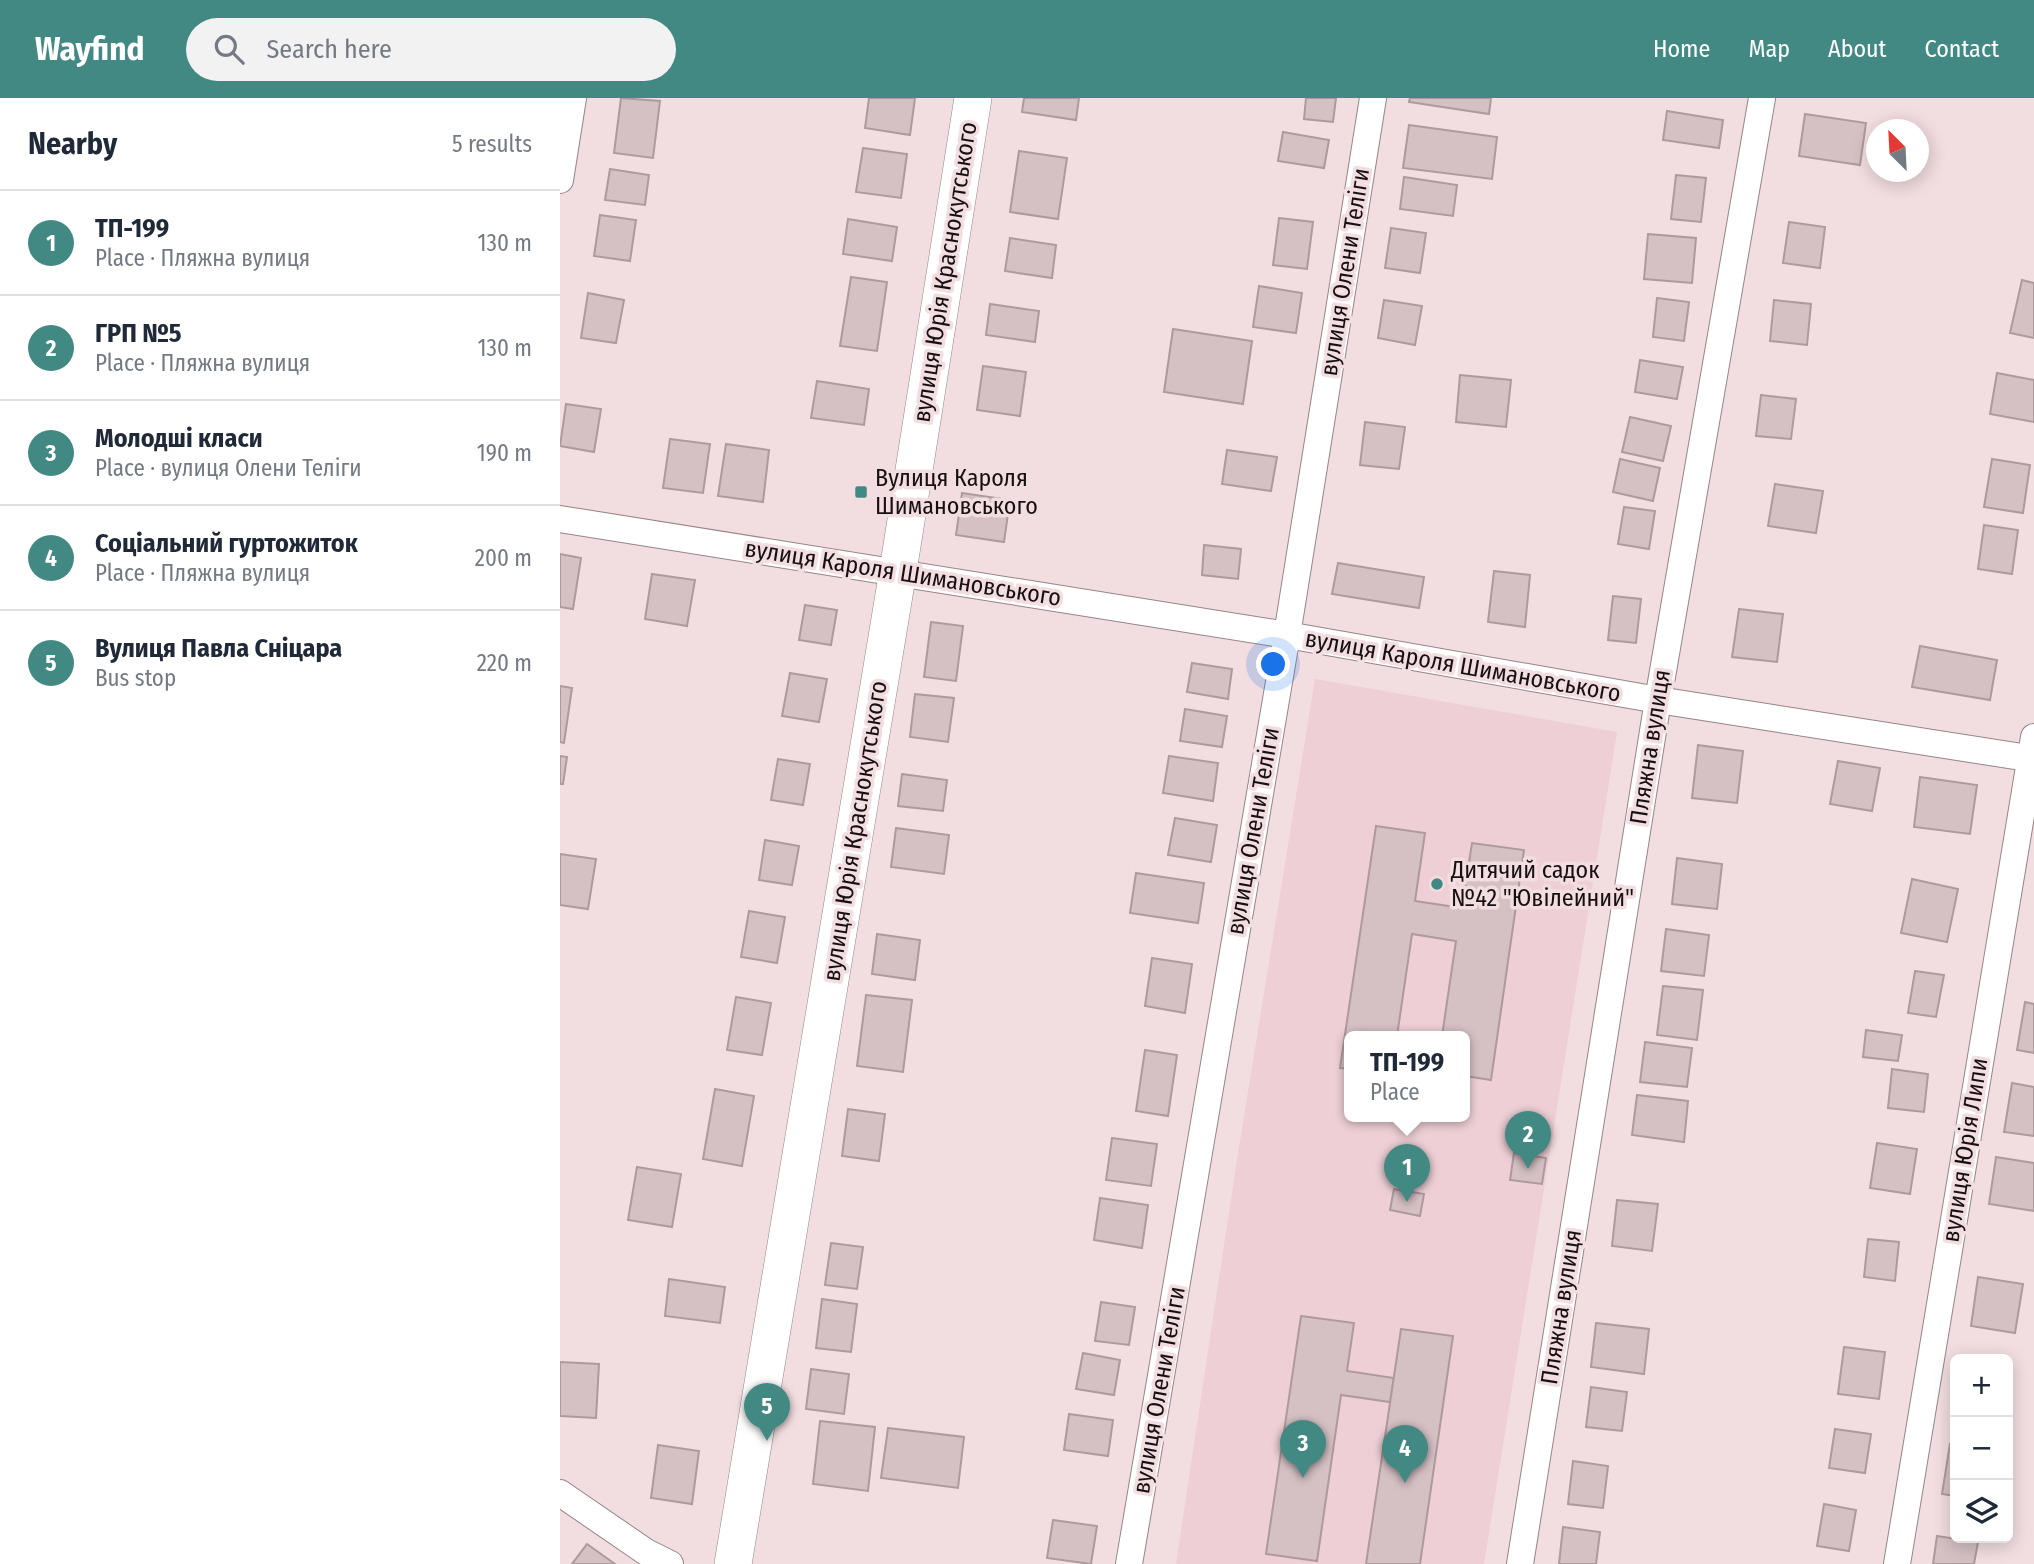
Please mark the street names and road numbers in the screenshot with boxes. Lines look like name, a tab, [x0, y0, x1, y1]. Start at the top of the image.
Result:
street label: вулиця Юрія Краснокутського	[907, 120, 983, 424]
street label: вулиця Олени Теліги	[1315, 166, 1375, 378]
street label: вулиця Кароля Шимановського	[743, 534, 1063, 612]
street label: вулиця Кароля Шимановського	[1303, 624, 1623, 708]
street label: Пляжна вулиця	[1624, 668, 1676, 826]
street label: вулиця Юрія Краснокутського	[817, 679, 893, 983]
street label: вулиця Олени Теліги	[1221, 725, 1285, 937]
street label: вулиця Юрія Липи	[1937, 1056, 1993, 1244]
street label: Пляжна вулиця	[1535, 1228, 1587, 1386]
street label: вулиця Олени Теліги	[1127, 1284, 1191, 1496]

